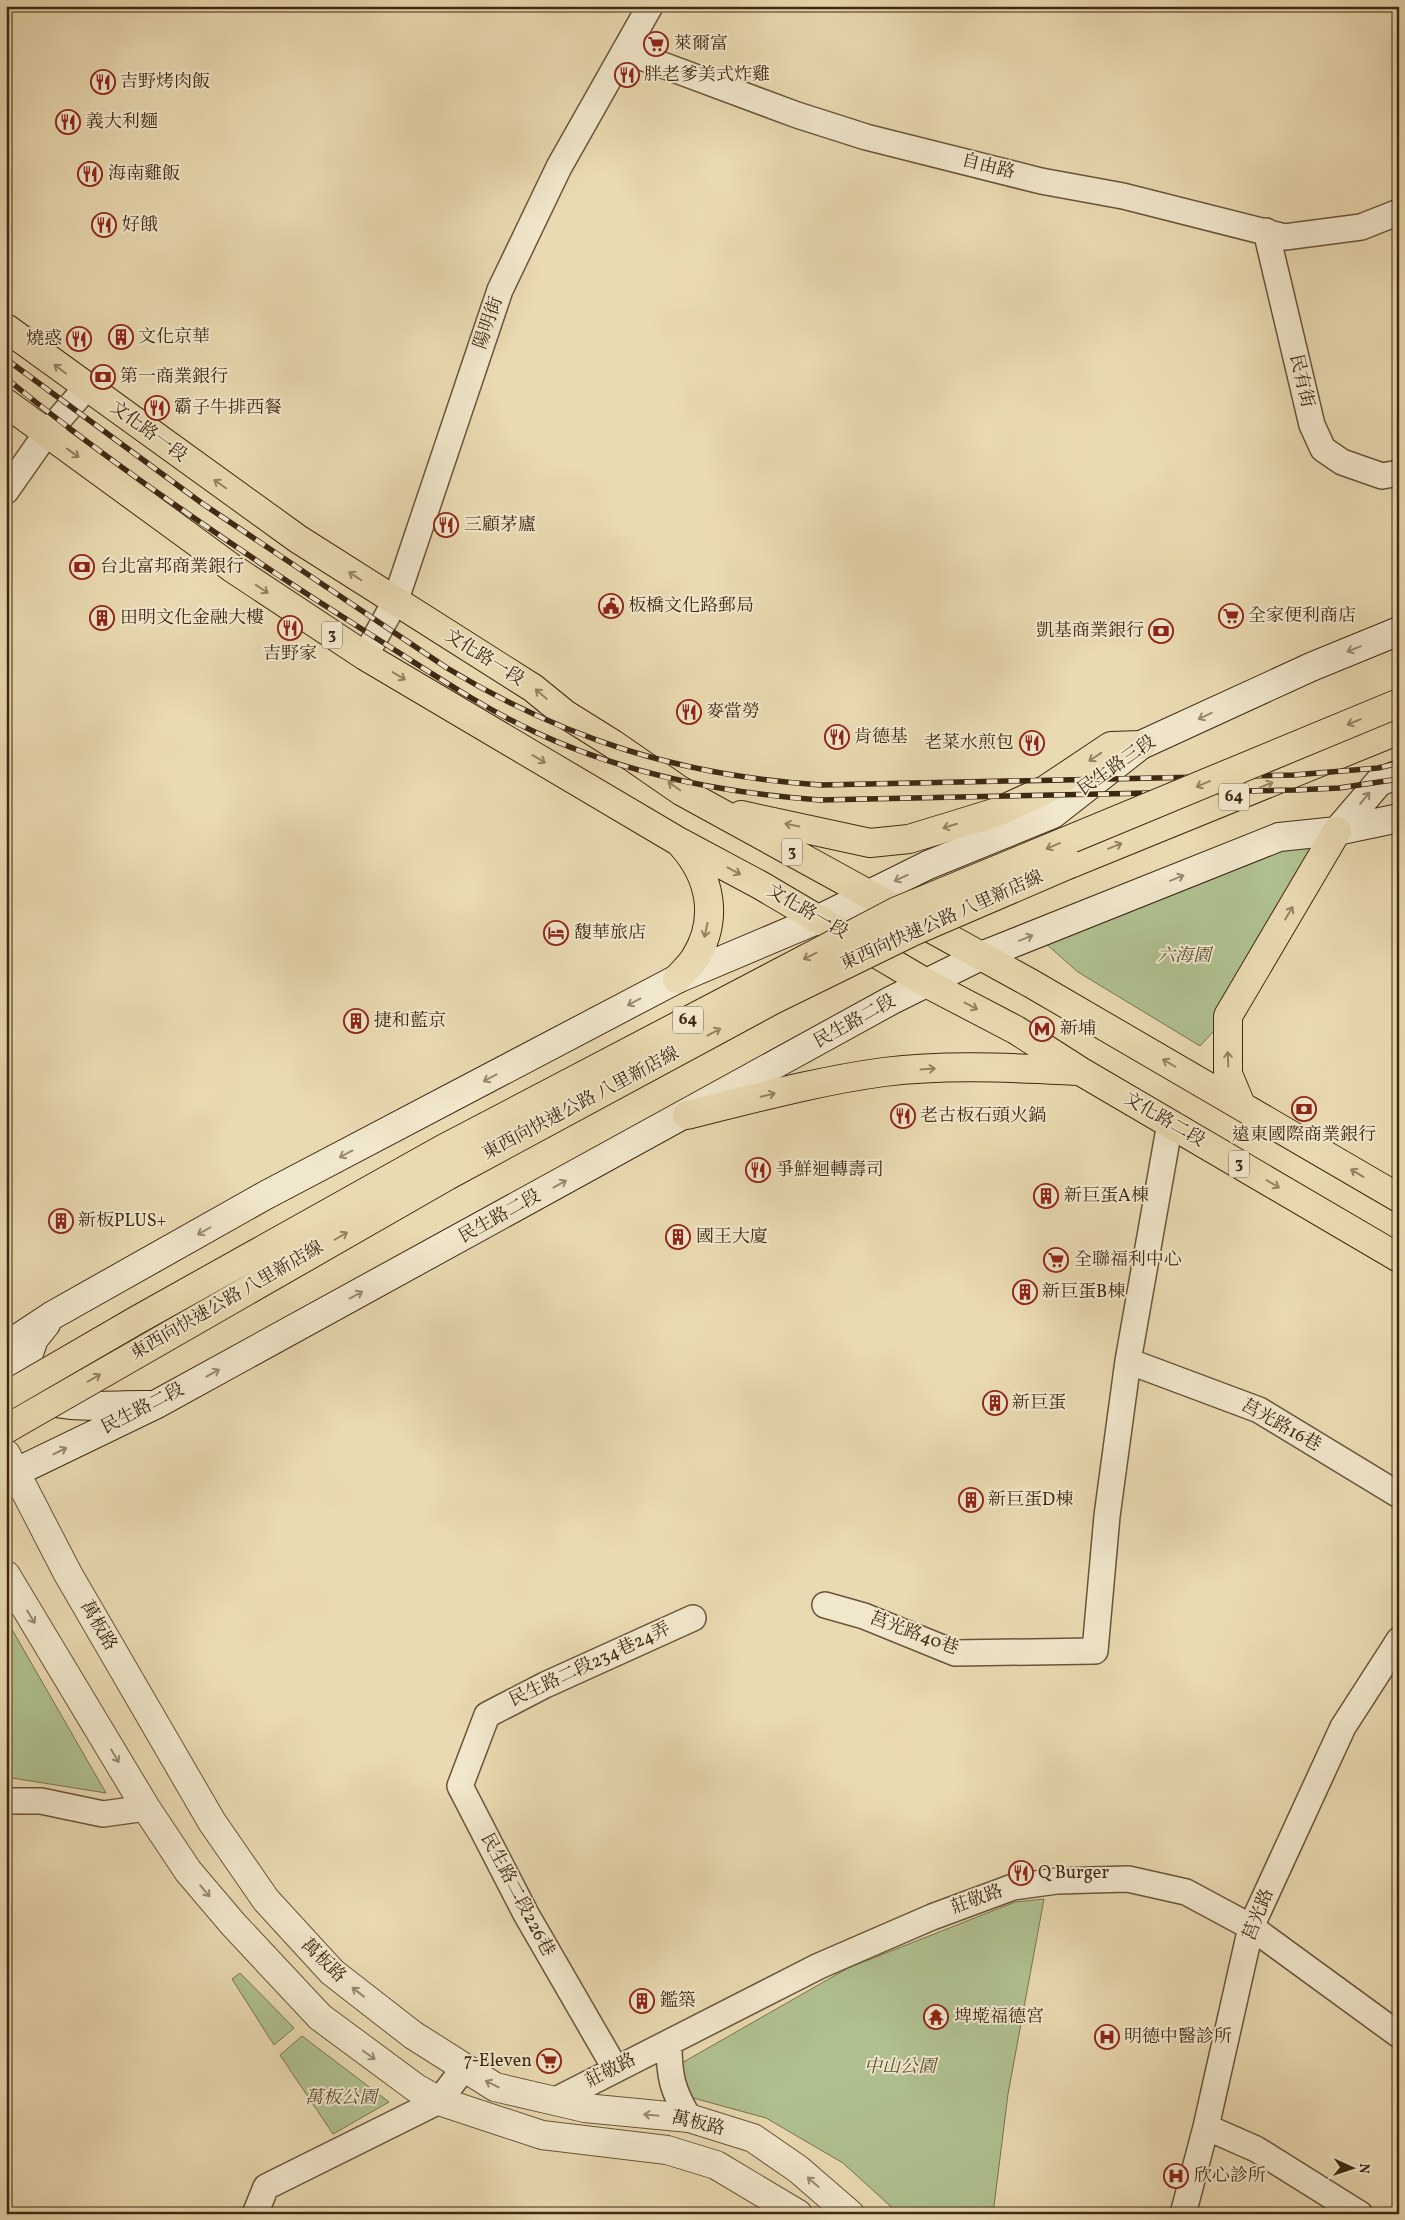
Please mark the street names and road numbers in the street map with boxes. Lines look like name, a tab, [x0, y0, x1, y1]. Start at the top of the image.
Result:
street label: 自由路	[959, 148, 1017, 186]
street label: 陽明街	[468, 293, 510, 353]
street label: 民有街	[1283, 352, 1319, 410]
street label: 文化路一段	[104, 395, 192, 469]
road number: 3	[322, 622, 342, 648]
street label: 文化路一段	[439, 624, 529, 692]
street label: 民生路三段	[1073, 730, 1161, 802]
road number: 64	[1219, 784, 1249, 810]
road number: 3	[782, 839, 802, 866]
street label: 東西向快速公路 八里新店線	[837, 865, 1047, 977]
street label: 文化路一段	[762, 879, 852, 945]
street label: 民生路二段	[810, 989, 900, 1055]
road number: 64	[673, 1006, 703, 1034]
street label: 東西向快速公路 八里新店線	[478, 1041, 684, 1167]
street label: 文化路二段	[1119, 1087, 1209, 1153]
road number: 3	[1229, 1150, 1249, 1178]
street label: 民生路二段	[455, 1184, 545, 1250]
street label: 東西向快速公路 八里新店線	[126, 1235, 328, 1367]
street label: 民生路二段	[97, 1377, 189, 1441]
street label: 莒光路16巷	[1236, 1394, 1326, 1458]
street label: 萬板路	[74, 1596, 122, 1656]
street label: 莒光路40巷	[866, 1606, 962, 1662]
street label: 民生路二段234巷24弄	[505, 1617, 675, 1713]
street label: 民生路二段226巷	[474, 1829, 560, 1961]
street label: 莊敬路	[947, 1879, 1007, 1921]
street label: 莒光路	[1238, 1885, 1280, 1945]
street label: 萬板路	[295, 1933, 351, 1989]
street label: 莊敬路	[581, 2048, 641, 2094]
street label: 萬板路	[669, 2106, 727, 2142]

